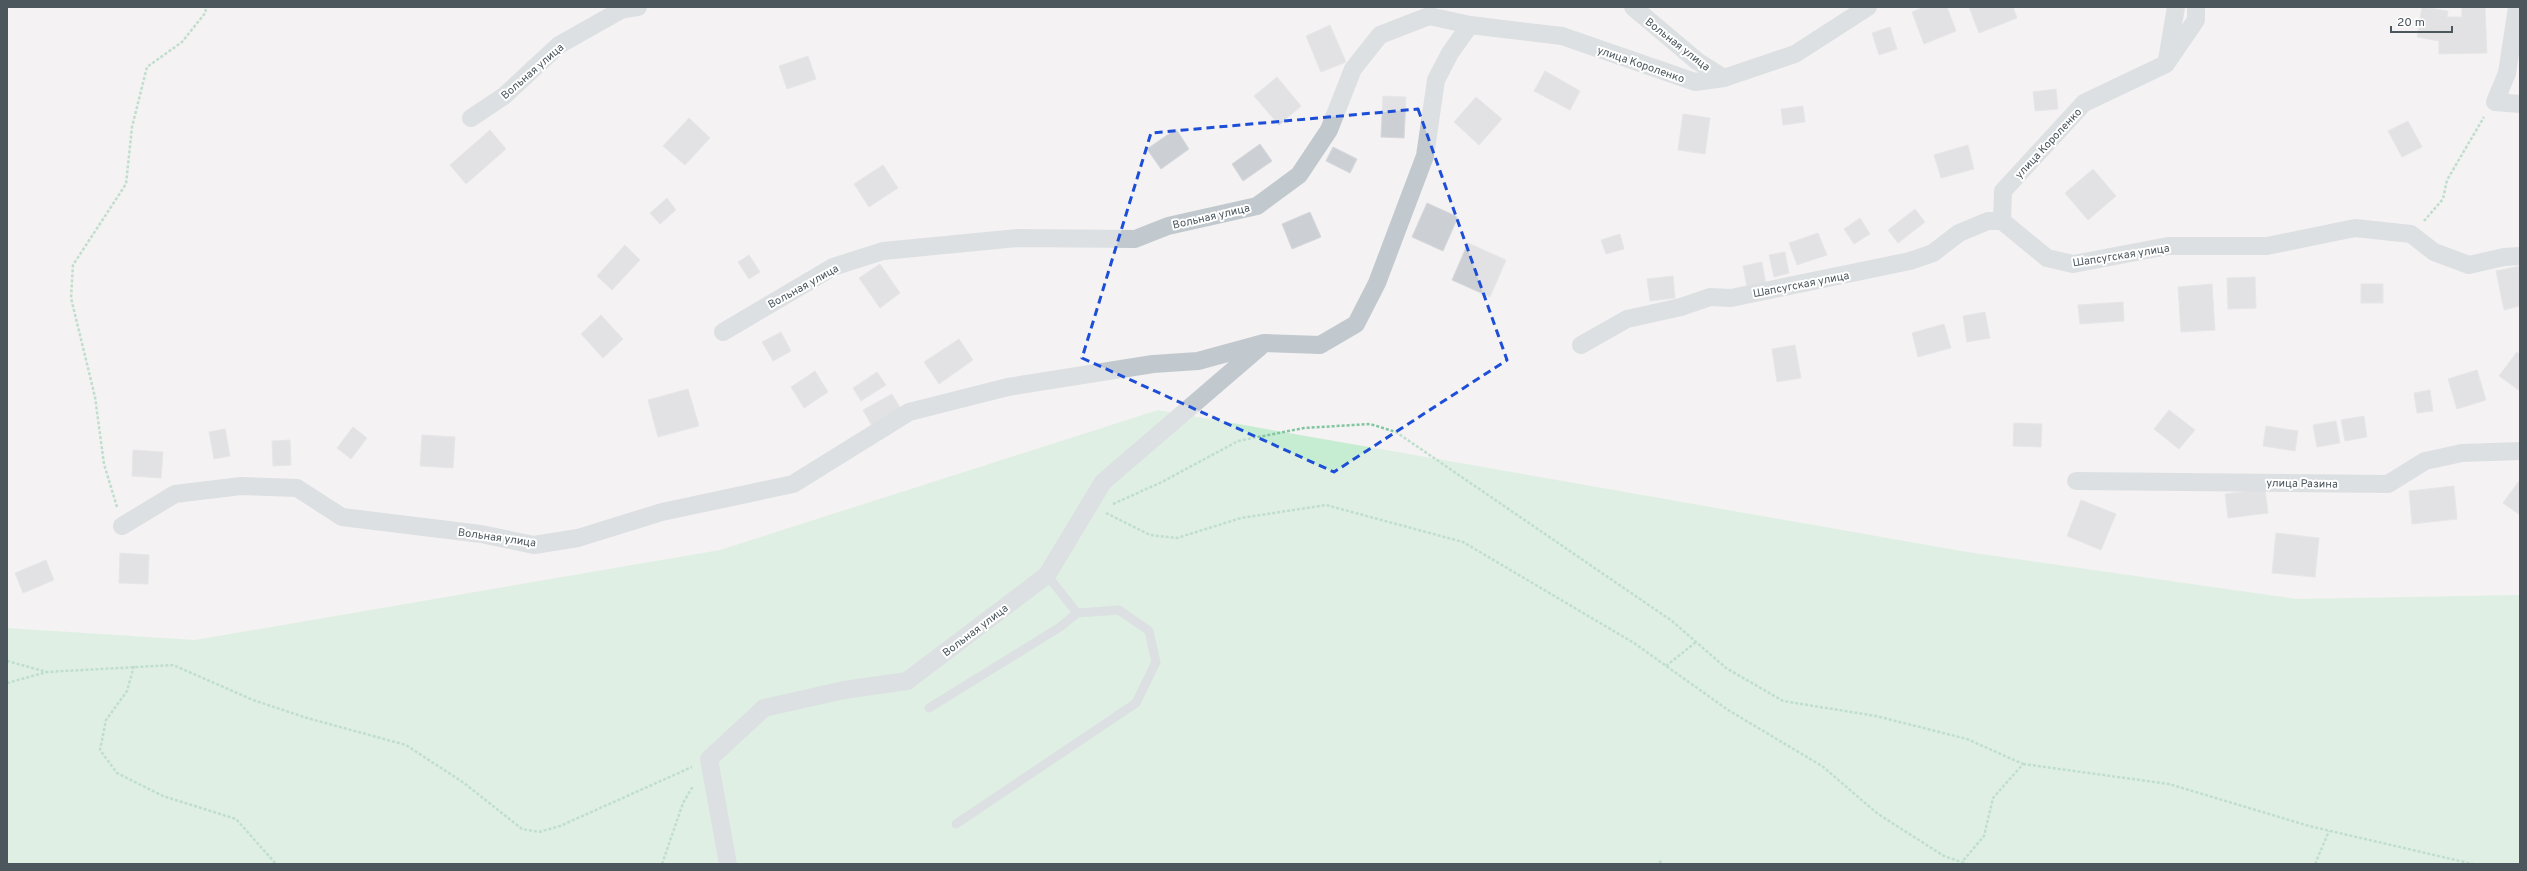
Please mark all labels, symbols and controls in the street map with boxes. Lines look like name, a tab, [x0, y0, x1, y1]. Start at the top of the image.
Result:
scale bar	[2391, 8, 2452, 34]
street label: Вольная улица	[1642, 15, 1713, 75]
text: 20 m	[2397, 15, 2425, 31]
street label: Вольная улица	[498, 40, 567, 103]
street label: улица Короленко	[1595, 43, 1686, 86]
street label: улица Короленко	[2012, 105, 2085, 182]
street label: Вольная улица	[1171, 201, 1251, 233]
street label: Шапсугская улица	[2072, 241, 2171, 271]
street label: Вольная улица	[766, 262, 842, 312]
street label: Шапсугская улица	[1752, 269, 1851, 301]
street label: улица Разина	[2266, 476, 2338, 492]
street label: Вольная улица	[457, 526, 537, 550]
street label: Вольная улица	[940, 601, 1011, 660]

